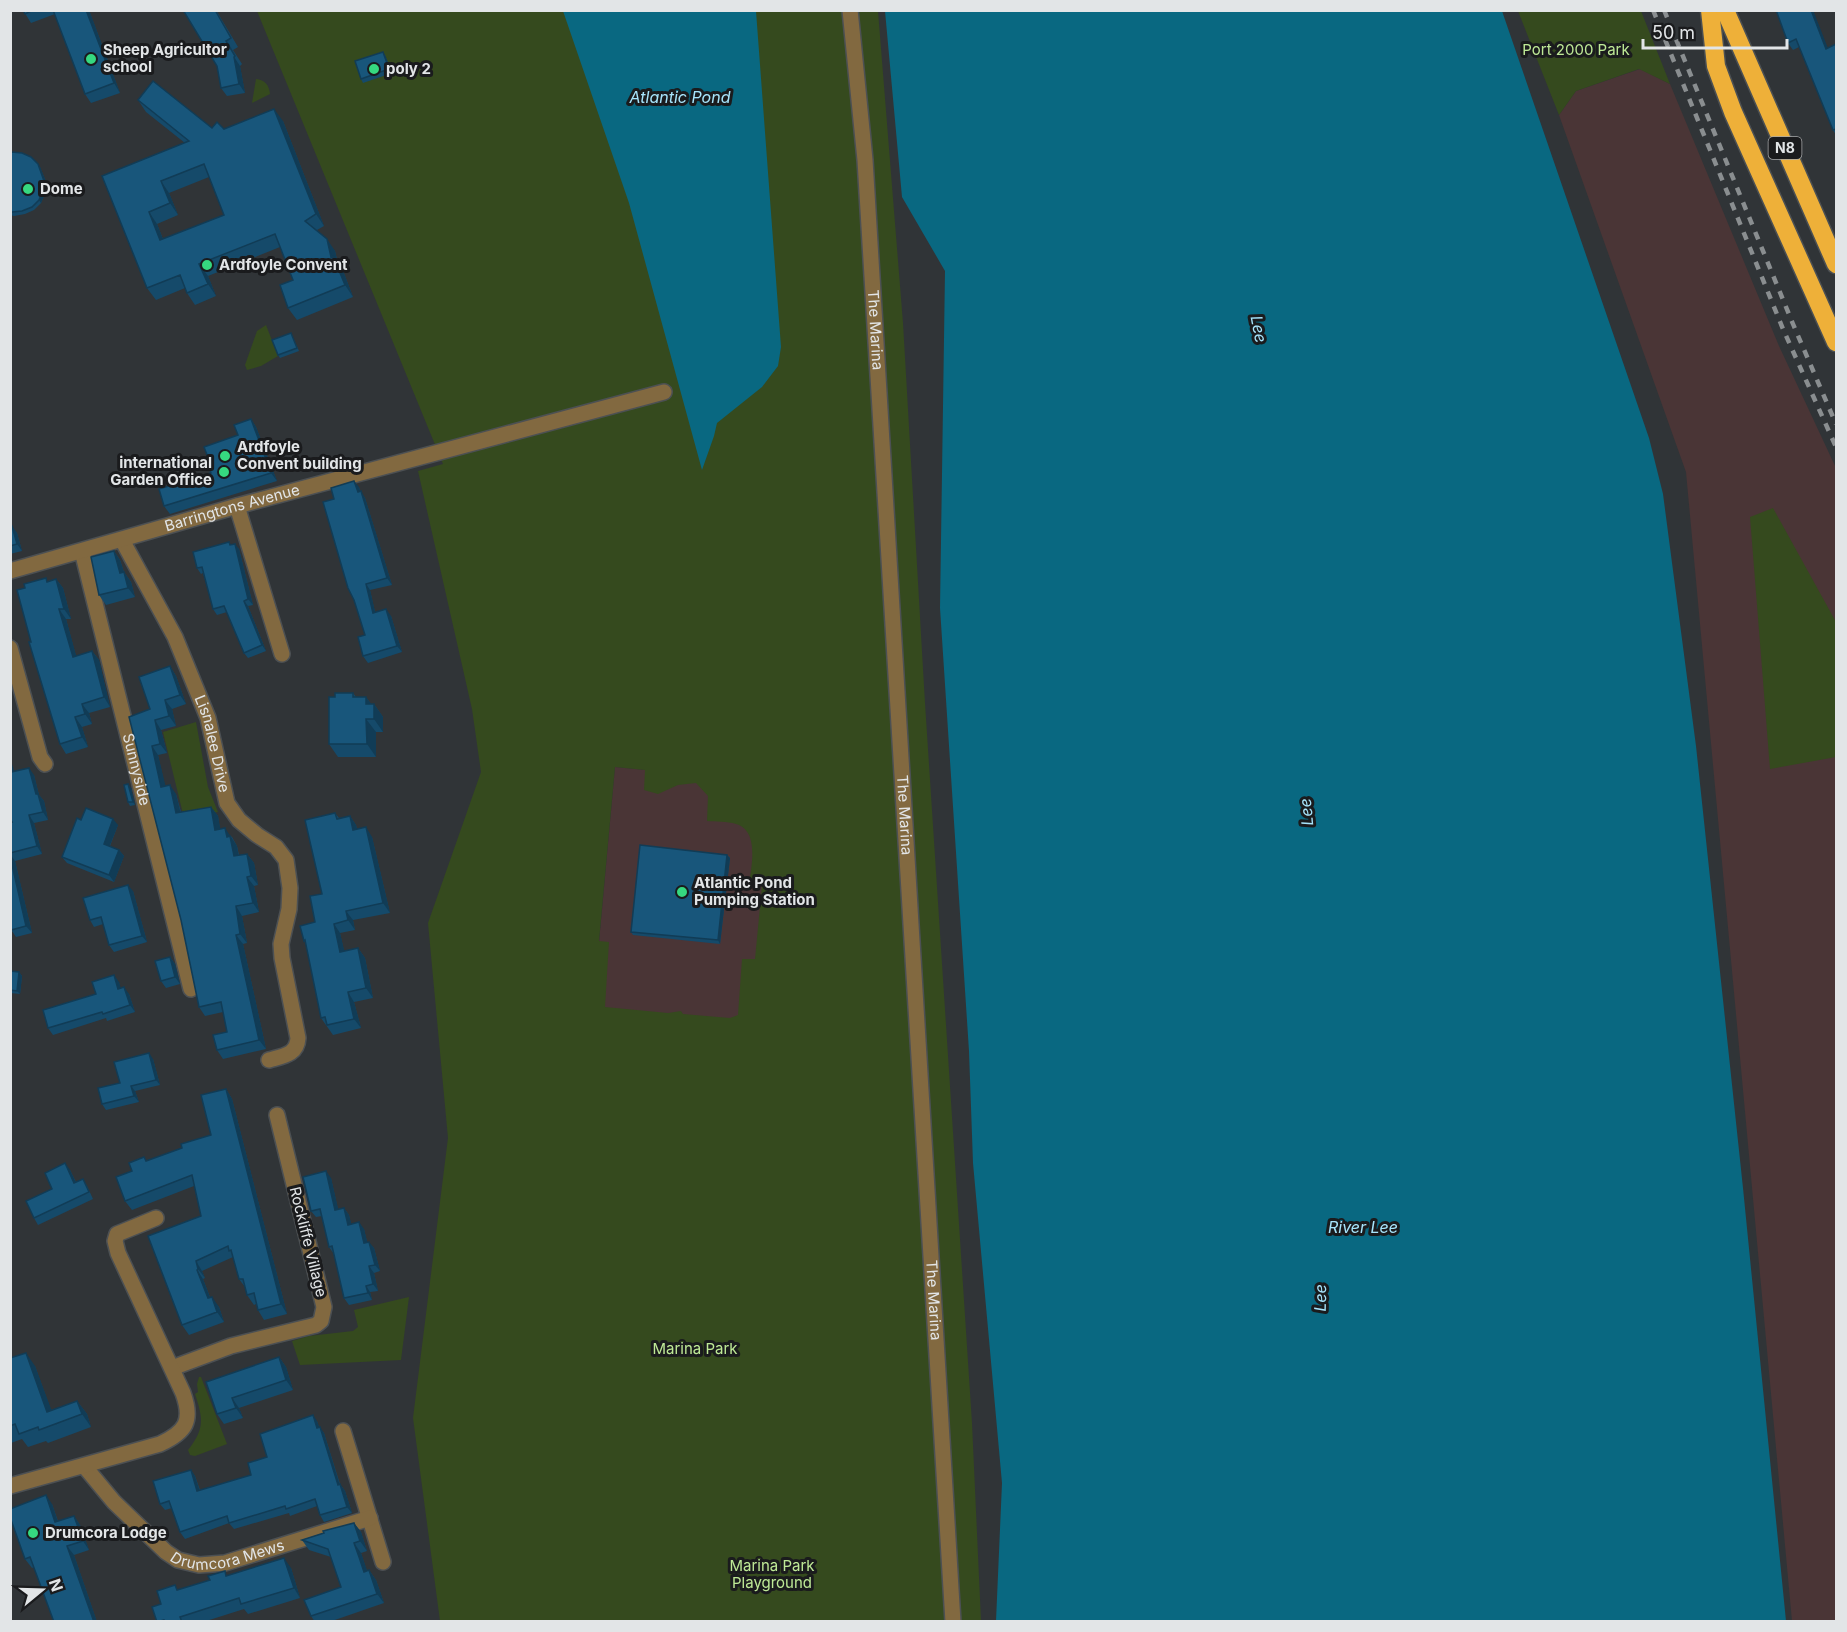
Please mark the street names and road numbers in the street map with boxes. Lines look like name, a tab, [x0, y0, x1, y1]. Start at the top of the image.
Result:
road number: N8	[1768, 137, 1802, 159]
street label: The Marina	[864, 289, 888, 371]
street label: Barringtons Avenue	[162, 480, 302, 535]
street label: Lisnalee Drive	[191, 692, 234, 794]
street label: Sunnyside	[119, 731, 155, 807]
street label: The Marina	[893, 774, 917, 856]
street label: Rockliffe Village	[286, 1185, 331, 1299]
street label: The Marina	[922, 1259, 946, 1341]
street label: Drumcora Mews	[167, 1535, 287, 1574]

